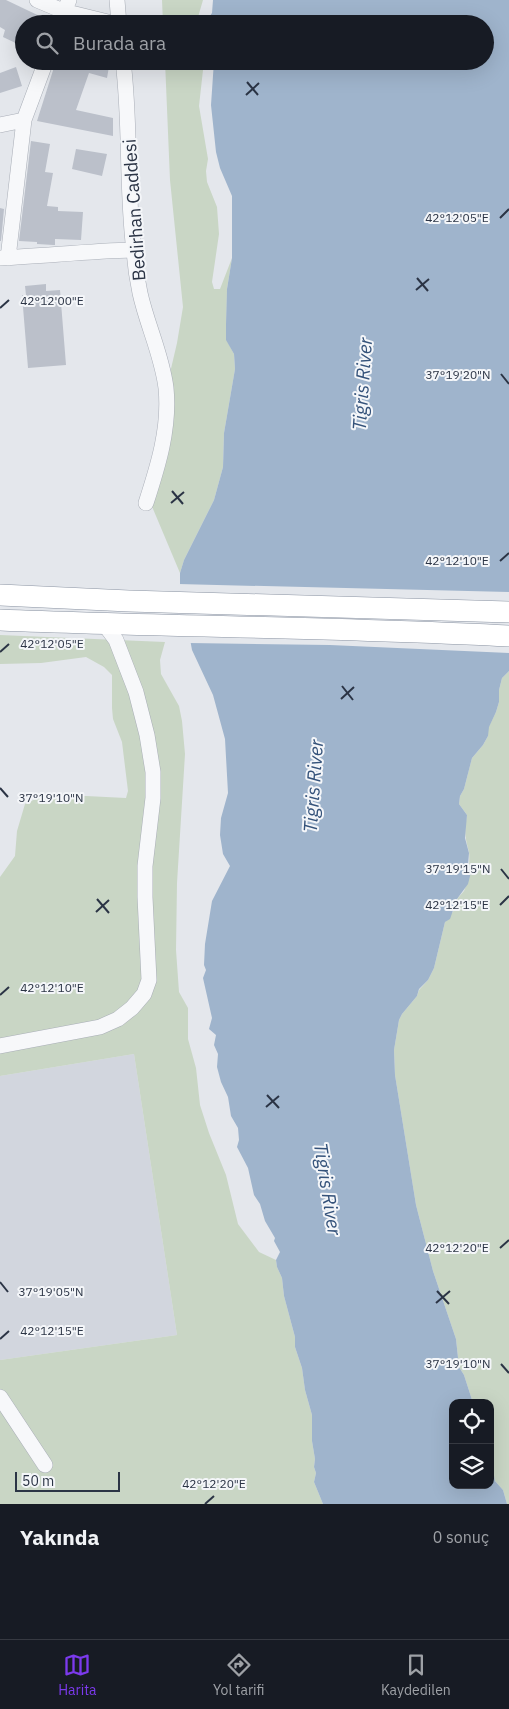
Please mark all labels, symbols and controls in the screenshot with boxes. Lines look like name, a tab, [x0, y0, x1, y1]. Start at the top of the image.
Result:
search box	[15, 15, 494, 70]
icon: search	[33, 29, 61, 57]
text: Burada ara	[73, 31, 166, 55]
street label: Bedirhan Caddesi	[118, 138, 150, 282]
text: 42°12'05"E	[425, 210, 489, 225]
text: 42°12'00"E	[20, 293, 84, 308]
water label: Tigris River	[347, 336, 377, 431]
text: 37°19'20"N	[425, 367, 491, 382]
text: 42°12'10"E	[425, 553, 489, 568]
text: 42°12'05"E	[20, 636, 84, 651]
water label: Tigris River	[298, 738, 328, 833]
text: 37°19'10"N	[18, 790, 84, 805]
text: 37°19'15"N	[425, 861, 491, 876]
text: 42°12'15"E	[425, 897, 489, 912]
text: 42°12'10"E	[20, 980, 84, 995]
water label: Tigris River	[309, 1141, 347, 1238]
text: 42°12'20"E	[425, 1240, 489, 1255]
text: 37°19'05"N	[18, 1284, 84, 1299]
text: 42°12'15"E	[20, 1323, 84, 1338]
text: 37°19'10"N	[425, 1356, 491, 1371]
map controls	[449, 1399, 494, 1489]
button: locate	[449, 1399, 494, 1444]
button: layers	[449, 1444, 494, 1489]
scale bar	[15, 1469, 120, 1492]
text: 50 m	[22, 1472, 54, 1490]
text: 42°12'20"E	[182, 1476, 246, 1491]
text: Yakında	[20, 1523, 100, 1551]
text: 0 sonuç	[433, 1527, 489, 1547]
tab: Harita	[58, 1651, 97, 1699]
tab: Yol tarifi	[213, 1651, 265, 1699]
tab: Kaydedilen	[381, 1651, 451, 1699]

